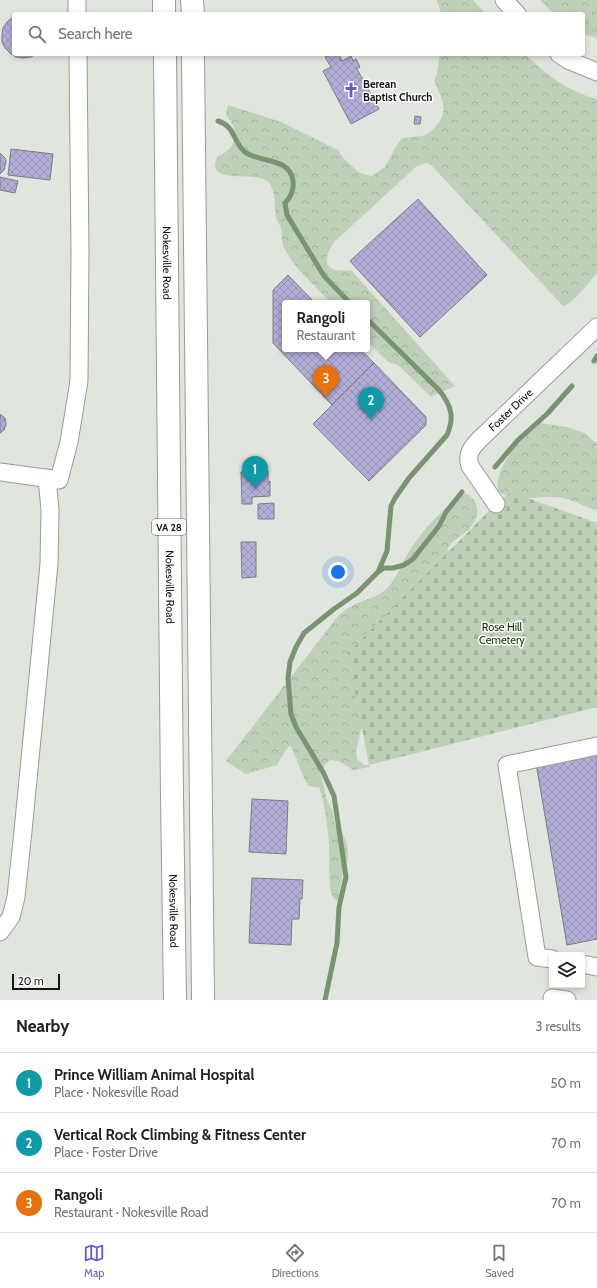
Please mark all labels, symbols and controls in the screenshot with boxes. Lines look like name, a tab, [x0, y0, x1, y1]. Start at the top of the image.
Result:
search box	[12, 12, 585, 56]
icon: search	[26, 23, 48, 45]
text: Search here	[58, 25, 133, 43]
place label: Berean Baptist Church	[363, 77, 432, 104]
church icon: Berean Baptist Church	[342, 81, 360, 99]
street label: Nokesville Road	[160, 226, 174, 300]
popup	[282, 300, 370, 352]
text: Rangoli	[297, 309, 345, 327]
text: Restaurant	[297, 327, 355, 343]
pin: 3	[313, 365, 339, 398]
street label: Foster Drive	[485, 385, 536, 434]
pin: 2	[358, 387, 384, 420]
pin: 1	[242, 456, 268, 489]
road number: VA 28	[152, 519, 186, 535]
street label: Nokesville Road	[163, 550, 177, 624]
your location	[328, 562, 348, 582]
park label: Rose Hill Cemetery	[479, 620, 525, 647]
street label: Nokesville Road	[166, 874, 181, 948]
map controls	[549, 952, 585, 988]
button: layers	[549, 952, 585, 988]
scale bar	[12, 972, 60, 991]
text: 20 m	[18, 974, 44, 988]
text: Nearby	[16, 1016, 69, 1036]
text: 3 results	[535, 1018, 581, 1034]
text: Prince William Animal Hospital	[54, 1066, 254, 1084]
text: 1	[27, 1075, 31, 1091]
text: 50 m	[551, 1075, 581, 1091]
text: Place · Nokesville Road	[54, 1084, 179, 1100]
text: Vertical Rock Climbing & Fitness Center	[54, 1126, 306, 1144]
text: 2	[26, 1135, 32, 1151]
text: 70 m	[551, 1135, 581, 1151]
text: Place · Foster Drive	[54, 1144, 158, 1160]
text: Rangoli	[54, 1186, 103, 1204]
text: 3	[25, 1195, 33, 1211]
text: 70 m	[551, 1195, 581, 1211]
text: Restaurant · Nokesville Road	[54, 1204, 209, 1220]
tab: Map	[83, 1242, 105, 1280]
tab: Directions	[272, 1242, 319, 1280]
tab: Saved	[485, 1242, 514, 1280]

